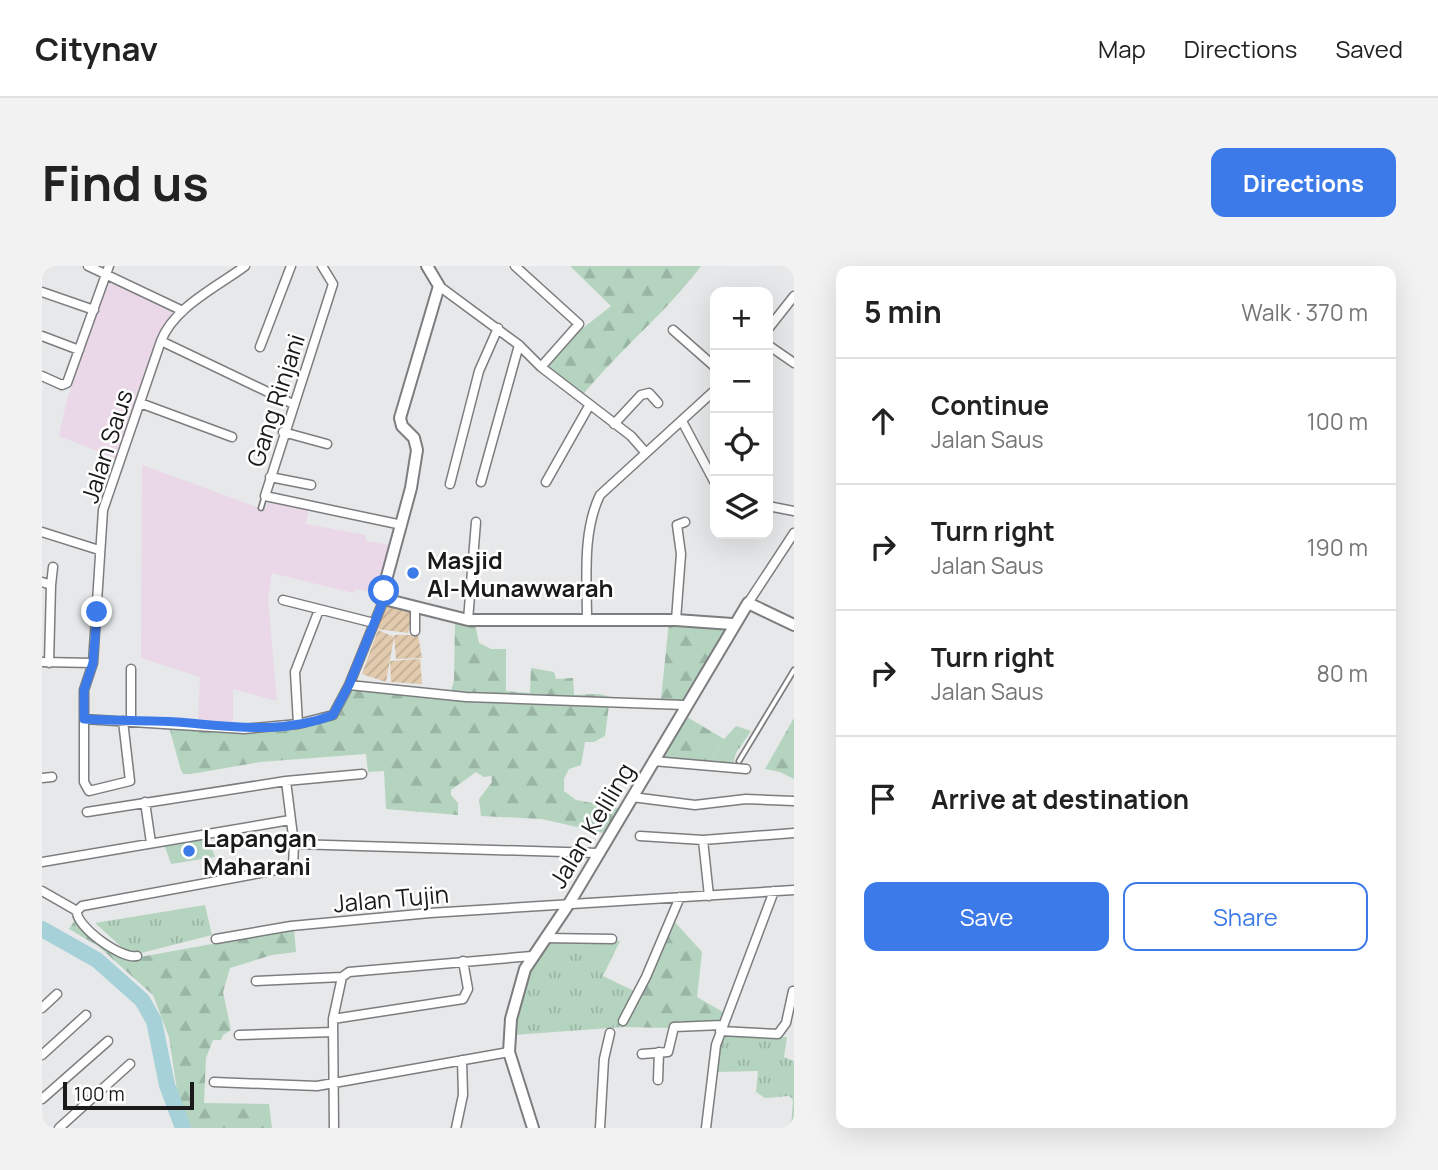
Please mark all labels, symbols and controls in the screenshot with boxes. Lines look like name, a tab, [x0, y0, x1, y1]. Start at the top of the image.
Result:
text: Citynav	[35, 26, 158, 71]
text: Map	[1098, 32, 1146, 65]
text: Directions	[1184, 32, 1297, 65]
text: Saved	[1335, 32, 1403, 65]
button: Directions	[1211, 148, 1396, 217]
text: Find us	[42, 149, 209, 216]
map controls	[710, 287, 773, 539]
button: +	[710, 287, 773, 350]
text: 5 min	[864, 291, 942, 332]
text: Walk · 370 m	[1241, 296, 1368, 328]
street label: Gang Rinjani	[238, 329, 312, 471]
button: −	[710, 350, 773, 413]
street label: Jalan Saus	[72, 385, 140, 507]
text: Continue	[931, 387, 1049, 423]
icon: ahead	[864, 402, 902, 440]
text: 100 m	[1307, 405, 1368, 437]
button: locate	[710, 413, 773, 476]
text: Jalan Saus	[931, 423, 1044, 455]
button: layers	[710, 476, 773, 539]
text: Turn right	[931, 513, 1055, 549]
icon: right	[864, 528, 902, 566]
text: 190 m	[1307, 531, 1368, 563]
place label: Masjid Al-Munawwarah	[427, 543, 614, 604]
text: Jalan Saus	[931, 549, 1044, 581]
marker: Masjid Al-Munawwarah	[405, 565, 421, 581]
route start	[368, 575, 399, 606]
route end	[81, 596, 112, 627]
text: Turn right	[931, 639, 1055, 675]
icon: right	[864, 654, 902, 692]
text: 80 m	[1317, 657, 1368, 689]
text: Jalan Saus	[931, 675, 1044, 707]
street label: Jalan Keliling	[541, 756, 641, 894]
icon: arrive	[864, 780, 902, 818]
text: Arrive at destination	[931, 781, 1189, 817]
place label: Lapangan Maharani	[203, 821, 317, 882]
marker: Lapangan Maharani	[181, 843, 197, 859]
street label: Jalan Tujin	[332, 877, 450, 919]
button: Save	[864, 882, 1109, 951]
button: Share	[1123, 882, 1368, 951]
scale bar	[63, 1079, 194, 1111]
text: 100 m	[74, 1081, 125, 1107]

